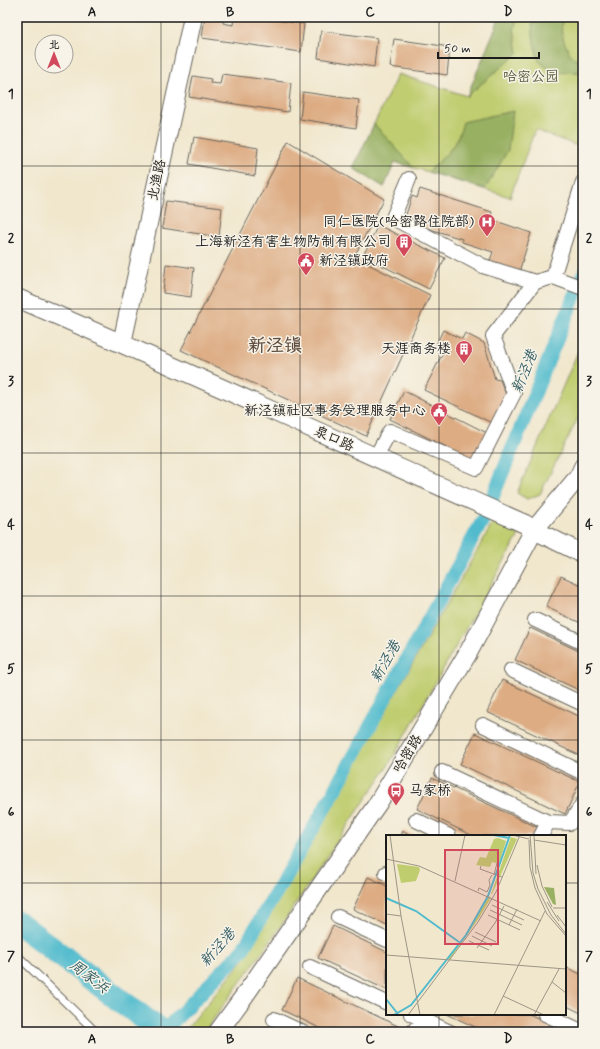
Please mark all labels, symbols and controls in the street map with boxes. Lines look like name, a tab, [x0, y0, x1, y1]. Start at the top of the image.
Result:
text: A	[88, 4, 96, 21]
text: B	[226, 4, 235, 21]
text: C	[365, 4, 375, 21]
text: D	[504, 4, 513, 21]
north arrow	[34, 34, 74, 74]
scale bar	[438, 34, 539, 60]
text: 北	[49, 38, 60, 52]
text: 50 m	[444, 41, 471, 57]
park label: 哈密公园	[503, 68, 559, 86]
text: 1	[8, 86, 14, 103]
text: 1	[586, 86, 592, 103]
street label: 北渔路	[144, 158, 170, 202]
hospital icon: 同仁医院(哈密路住院部)	[477, 212, 497, 237]
place label: 同仁医院(哈密路住院部)	[323, 213, 474, 231]
text: 2	[8, 230, 15, 247]
text: 2	[586, 230, 593, 247]
building icon: 上海新泾有害生物防制有限公司	[394, 232, 414, 257]
place label: 上海新泾有害生物防制有限公司	[195, 233, 391, 251]
public building icon: 新泾镇政府	[296, 251, 316, 276]
place label: 新泾镇政府	[319, 252, 389, 270]
district label: 新泾镇	[248, 334, 302, 358]
building icon: 天涯商务楼	[454, 339, 474, 364]
place label: 天涯商务楼	[381, 340, 451, 358]
water label: 新泾港	[507, 346, 543, 397]
text: 3	[8, 373, 14, 390]
text: 3	[586, 373, 592, 390]
public building icon: 新泾镇社区事务受理服务中心	[429, 401, 449, 426]
place label: 新泾镇社区事务受理服务中心	[244, 402, 426, 420]
street label: 泉口路	[311, 422, 357, 456]
text: 4	[7, 517, 15, 534]
text: 4	[585, 517, 593, 534]
water label: 新泾港	[366, 636, 407, 687]
text: 5	[7, 661, 15, 678]
text: 5	[585, 661, 593, 678]
street label: 哈密路	[389, 731, 427, 777]
bus stop icon: 马家桥	[386, 781, 406, 806]
place label: 马家桥	[409, 782, 451, 800]
text: 6	[8, 804, 15, 821]
text: 6	[586, 804, 593, 821]
inset map	[386, 835, 566, 1015]
water label: 新泾港	[196, 923, 242, 972]
text: 7	[7, 948, 15, 965]
text: 7	[585, 948, 593, 965]
water label: 周家浜	[65, 955, 114, 999]
text: A	[88, 1031, 96, 1048]
text: B	[226, 1031, 235, 1048]
text: C	[365, 1031, 375, 1048]
text: D	[504, 1031, 513, 1048]

